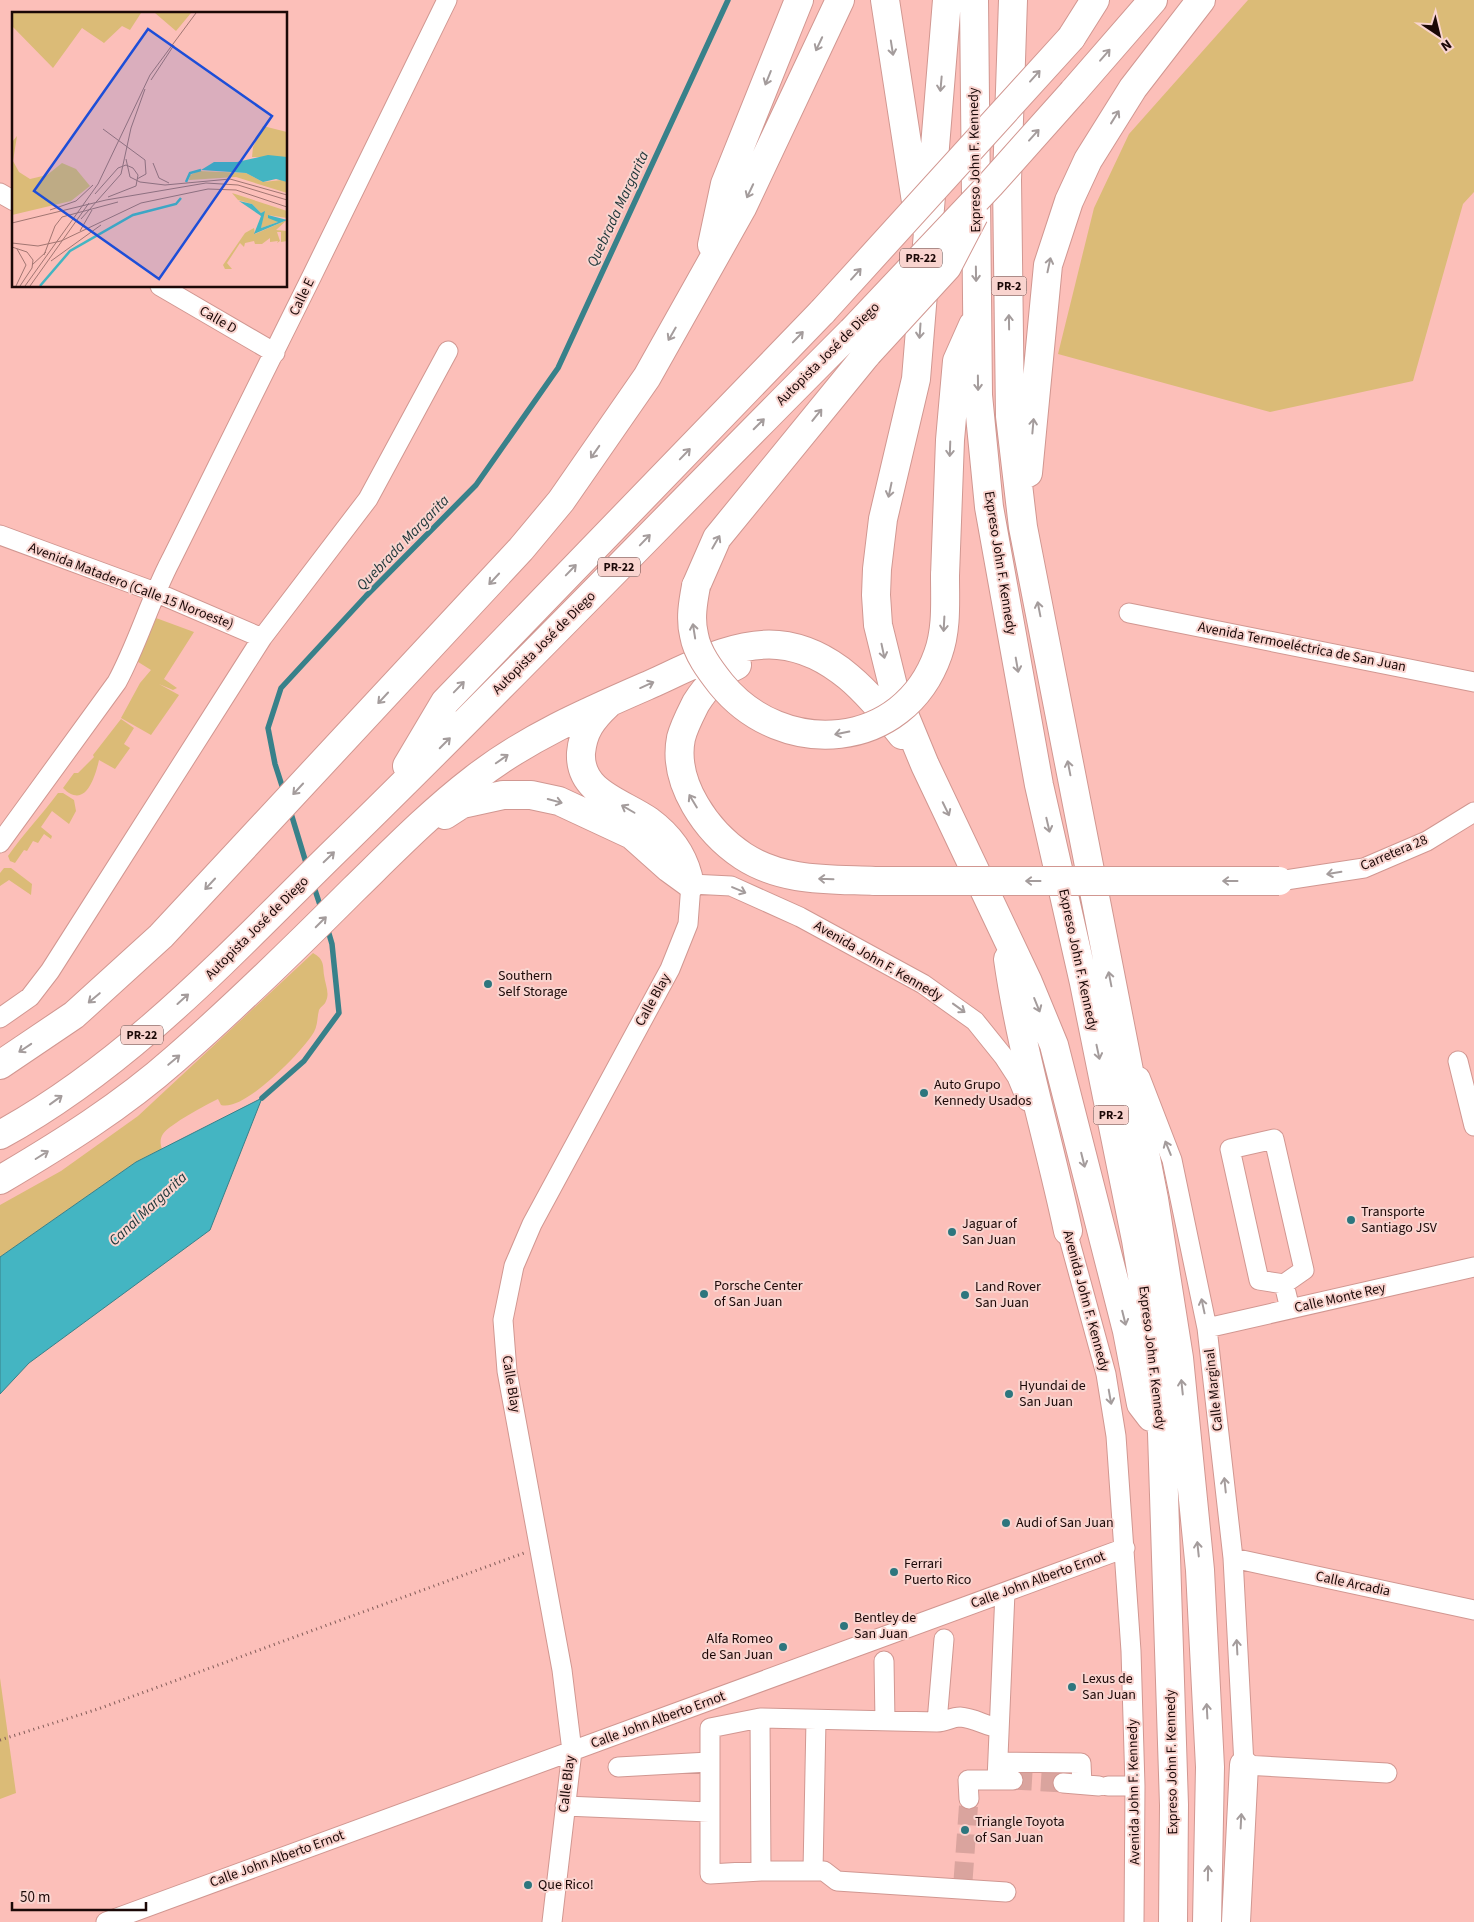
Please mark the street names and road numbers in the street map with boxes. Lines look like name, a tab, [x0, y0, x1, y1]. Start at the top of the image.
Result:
street label: Expreso John F. Kennedy	[964, 87, 986, 233]
road number: PR-22	[900, 248, 942, 268]
street label: Calle E	[284, 275, 320, 319]
road number: PR-2	[992, 276, 1026, 296]
street label: Autopista José de Diego	[772, 298, 884, 410]
street label: Calle D	[195, 301, 241, 339]
street label: Expreso John F. Kennedy	[979, 490, 1021, 637]
street label: Avenida Matadero (Calle 15 Noroeste)	[26, 538, 236, 634]
road number: PR-22	[598, 558, 640, 576]
street label: Autopista José de Diego	[488, 587, 600, 699]
street label: Avenida Termoeléctrica de San Juan	[1196, 617, 1408, 677]
street label: Carretera 28	[1357, 830, 1431, 876]
street label: Autopista José de Diego	[201, 872, 313, 984]
street label: Expreso John F. Kennedy	[1053, 887, 1103, 1033]
street label: Avenida John F. Kennedy	[810, 916, 947, 1006]
street label: Calle Blay	[630, 970, 676, 1030]
road number: PR-22	[121, 1026, 163, 1044]
road number: PR-2	[1094, 1106, 1128, 1124]
street label: Avenida John F. Kennedy	[1057, 1228, 1115, 1374]
street label: Calle Monte Rey	[1292, 1278, 1388, 1318]
street label: Expreso John F. Kennedy	[1133, 1285, 1171, 1432]
street label: Calle Marginal	[1200, 1347, 1228, 1432]
street label: Calle Blay	[497, 1354, 525, 1414]
street label: Calle John Alberto Ernot	[968, 1546, 1108, 1614]
street label: Calle Arcadia	[1314, 1566, 1392, 1602]
street label: Calle John Alberto Ernot	[588, 1686, 728, 1754]
street label: Expreso John F. Kennedy	[1161, 1689, 1183, 1835]
street label: Avenida John F. Kennedy	[1123, 1719, 1145, 1865]
street label: Calle Blay	[554, 1754, 580, 1814]
street label: Calle John Alberto Ernot	[207, 1825, 347, 1893]

